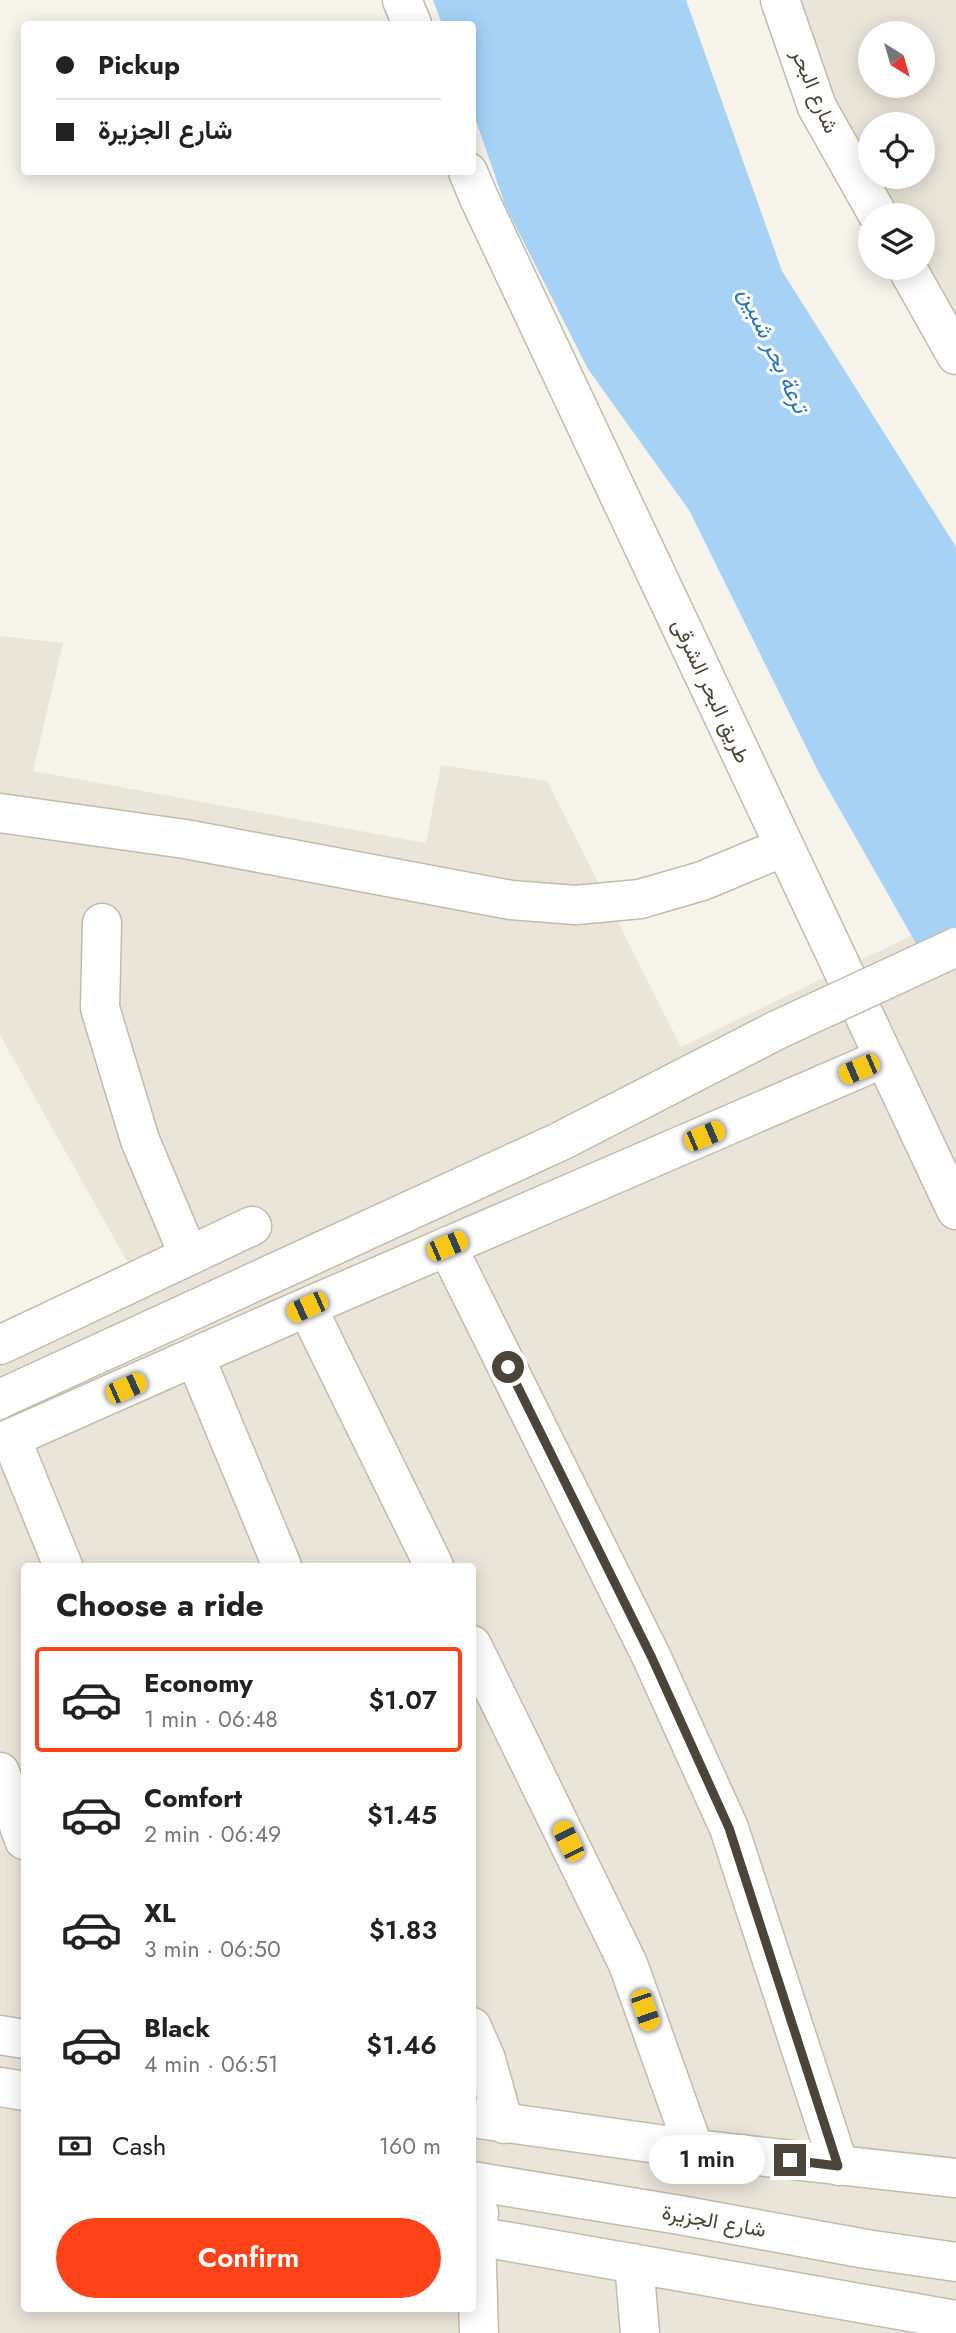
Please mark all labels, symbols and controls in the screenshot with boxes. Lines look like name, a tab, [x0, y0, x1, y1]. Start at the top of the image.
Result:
north arrow	[858, 21, 934, 98]
map controls	[858, 21, 935, 280]
street label: شارع البحر	[783, 43, 846, 138]
text: Pickup	[98, 46, 180, 84]
text: شارع الجزيرة	[98, 111, 232, 149]
button: locate	[858, 112, 935, 189]
button: layers	[858, 203, 935, 280]
water label: ترعة بحر شبين	[730, 282, 819, 421]
street label: طريق البحر الشرقى	[664, 614, 758, 768]
car	[836, 1051, 883, 1087]
car	[681, 1118, 728, 1154]
car	[424, 1228, 471, 1264]
car	[284, 1289, 331, 1325]
route start	[492, 1351, 524, 1383]
car	[103, 1370, 150, 1406]
text: Choose a ride	[56, 1582, 264, 1628]
text: Economy	[144, 1664, 253, 1702]
icon: car	[60, 1668, 123, 1731]
text: $1.07	[368, 1681, 437, 1719]
text: 1 min · 06:48	[144, 1702, 278, 1736]
text: Comfort	[144, 1779, 242, 1817]
icon: car	[60, 1783, 123, 1846]
text: $1.45	[367, 1796, 437, 1834]
text: 2 min · 06:49	[144, 1817, 281, 1851]
car	[550, 1818, 587, 1864]
text: XL	[144, 1894, 176, 1932]
icon: car	[60, 1898, 123, 1961]
text: $1.83	[369, 1911, 437, 1949]
text: 3 min · 06:50	[144, 1932, 281, 1966]
car	[629, 1987, 662, 2033]
text: Black	[144, 2009, 210, 2047]
icon: car	[60, 2013, 123, 2076]
text: $1.46	[366, 2026, 437, 2064]
text: 4 min · 06:51	[144, 2047, 278, 2081]
icon: cash	[56, 2127, 94, 2165]
text: Cash	[112, 2127, 166, 2165]
text: 160 m	[379, 2129, 441, 2163]
callout: 1 min	[650, 2136, 766, 2184]
text: 1 min	[679, 2142, 735, 2176]
route end	[774, 2144, 806, 2176]
street label: شارع الجزيرة	[659, 2197, 769, 2245]
button: Confirm	[56, 2218, 441, 2298]

